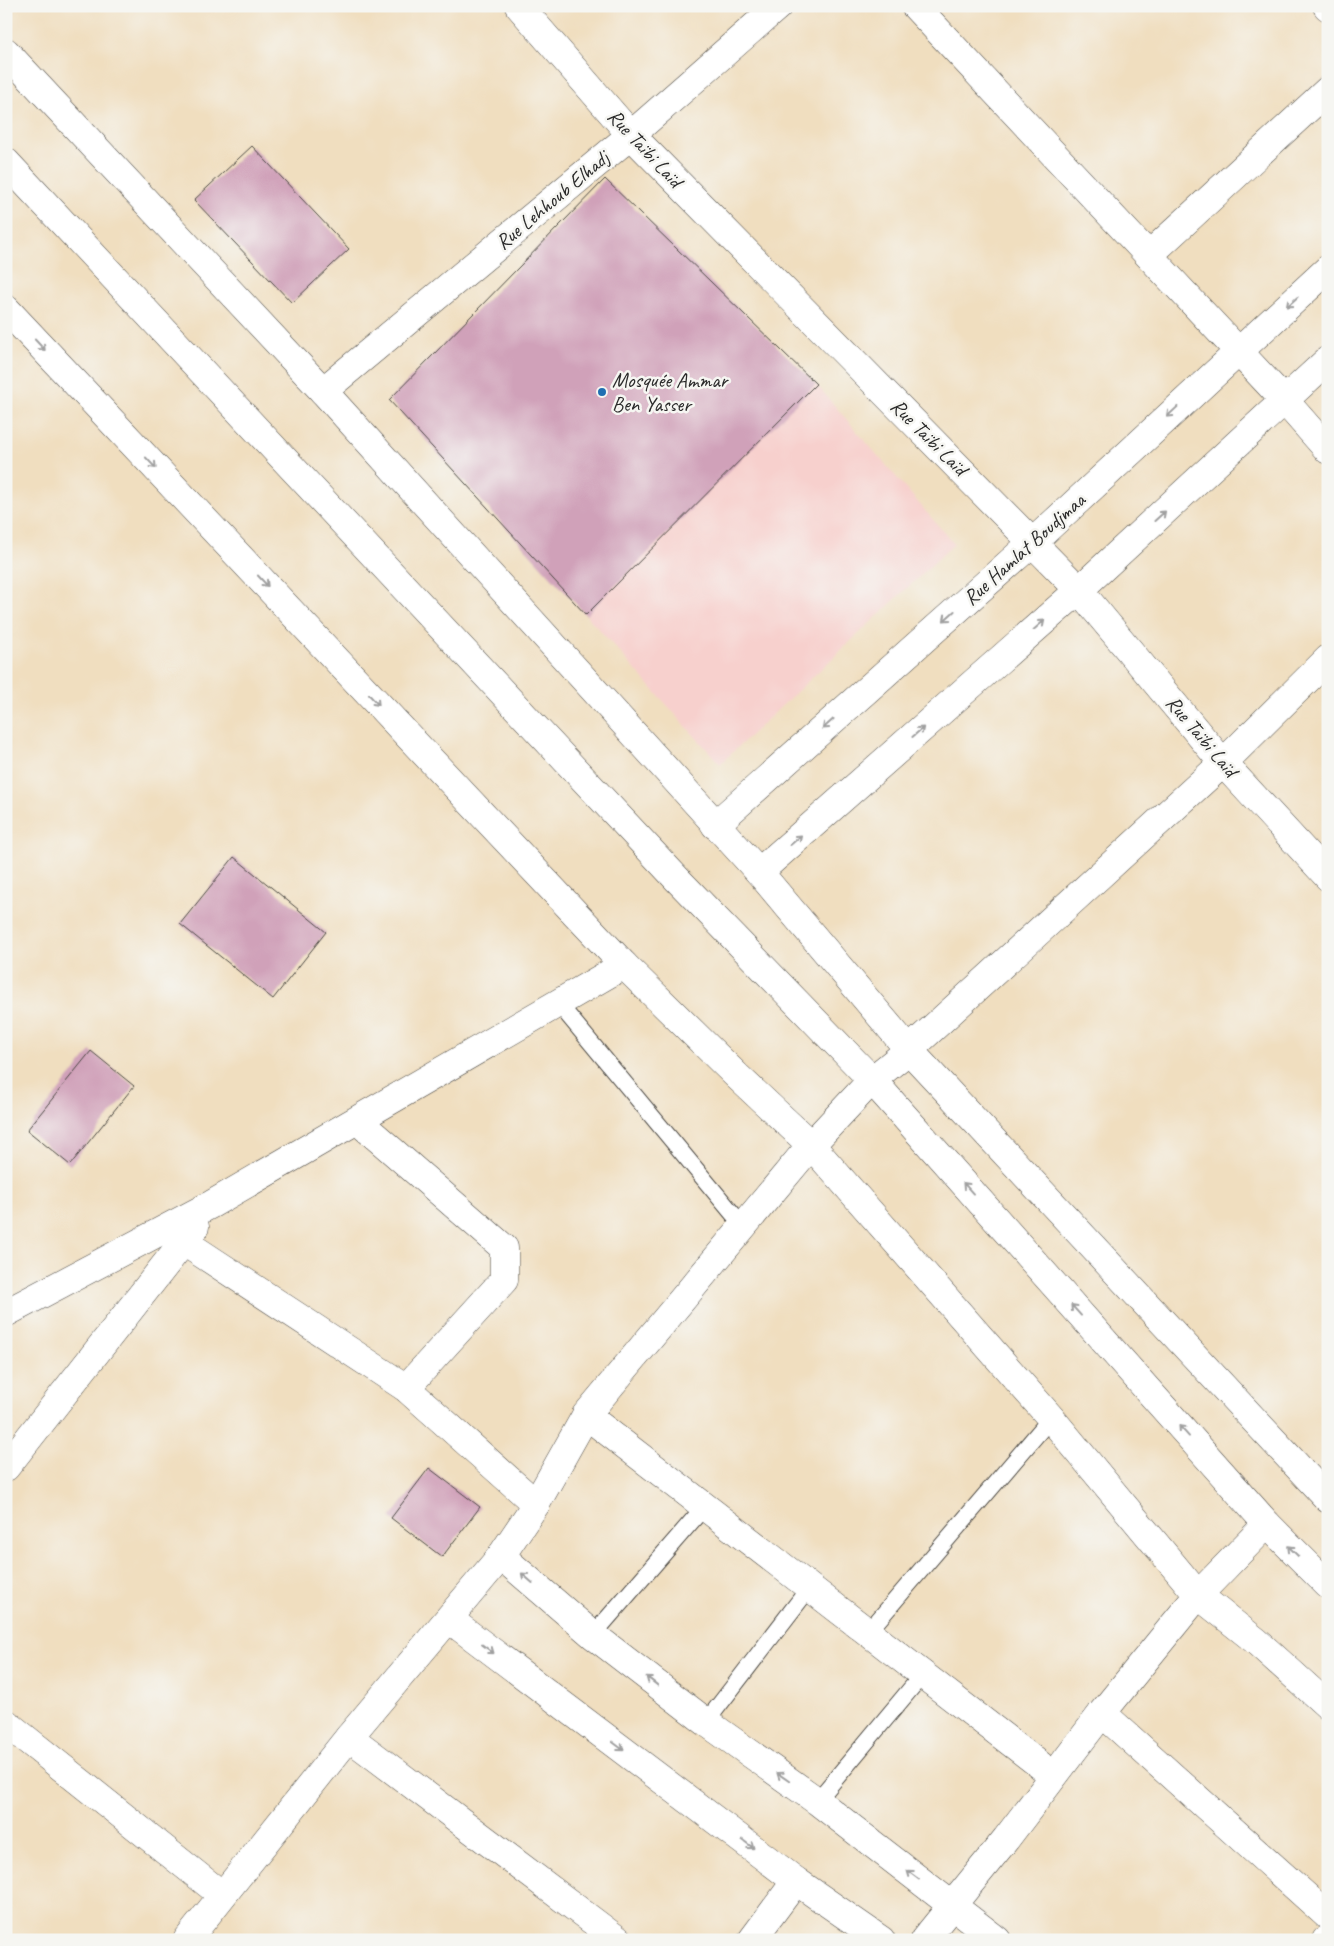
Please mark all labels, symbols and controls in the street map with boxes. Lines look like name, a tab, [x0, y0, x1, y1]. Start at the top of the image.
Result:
street label: Rue Taïbi Laïd	[602, 103, 691, 195]
street label: Rue Lehhoub Elhadj	[490, 143, 616, 255]
one-way arrow	[1285, 296, 1298, 307]
one-way arrow	[34, 338, 46, 351]
place label: Mosquée Ammar Ben Yasser	[612, 367, 729, 417]
marker: Mosquée Ammar Ben Yasser	[596, 386, 608, 398]
street label: Rue Taïbi Laïd	[885, 393, 976, 484]
one-way arrow	[1166, 406, 1179, 418]
one-way arrow	[145, 457, 157, 469]
street label: Rue Hamlat Boudjmaa	[958, 486, 1092, 611]
one-way arrow	[1153, 510, 1166, 522]
one-way arrow	[257, 575, 269, 588]
one-way arrow	[943, 610, 956, 622]
one-way arrow	[1033, 619, 1046, 631]
street label: Rue Taïbi Laïd	[1161, 690, 1246, 785]
one-way arrow	[368, 693, 380, 706]
one-way arrow	[822, 718, 835, 729]
one-way arrow	[911, 727, 924, 738]
one-way arrow	[789, 834, 802, 846]
one-way arrow	[962, 1182, 973, 1195]
one-way arrow	[1070, 1303, 1082, 1316]
one-way arrow	[1178, 1424, 1190, 1437]
one-way arrow	[1287, 1545, 1300, 1557]
one-way arrow	[520, 1572, 533, 1584]
one-way arrow	[481, 1643, 494, 1654]
one-way arrow	[646, 1675, 659, 1686]
one-way arrow	[611, 1741, 624, 1752]
one-way arrow	[776, 1772, 790, 1782]
one-way arrow	[741, 1839, 754, 1850]
one-way arrow	[907, 1869, 920, 1880]

